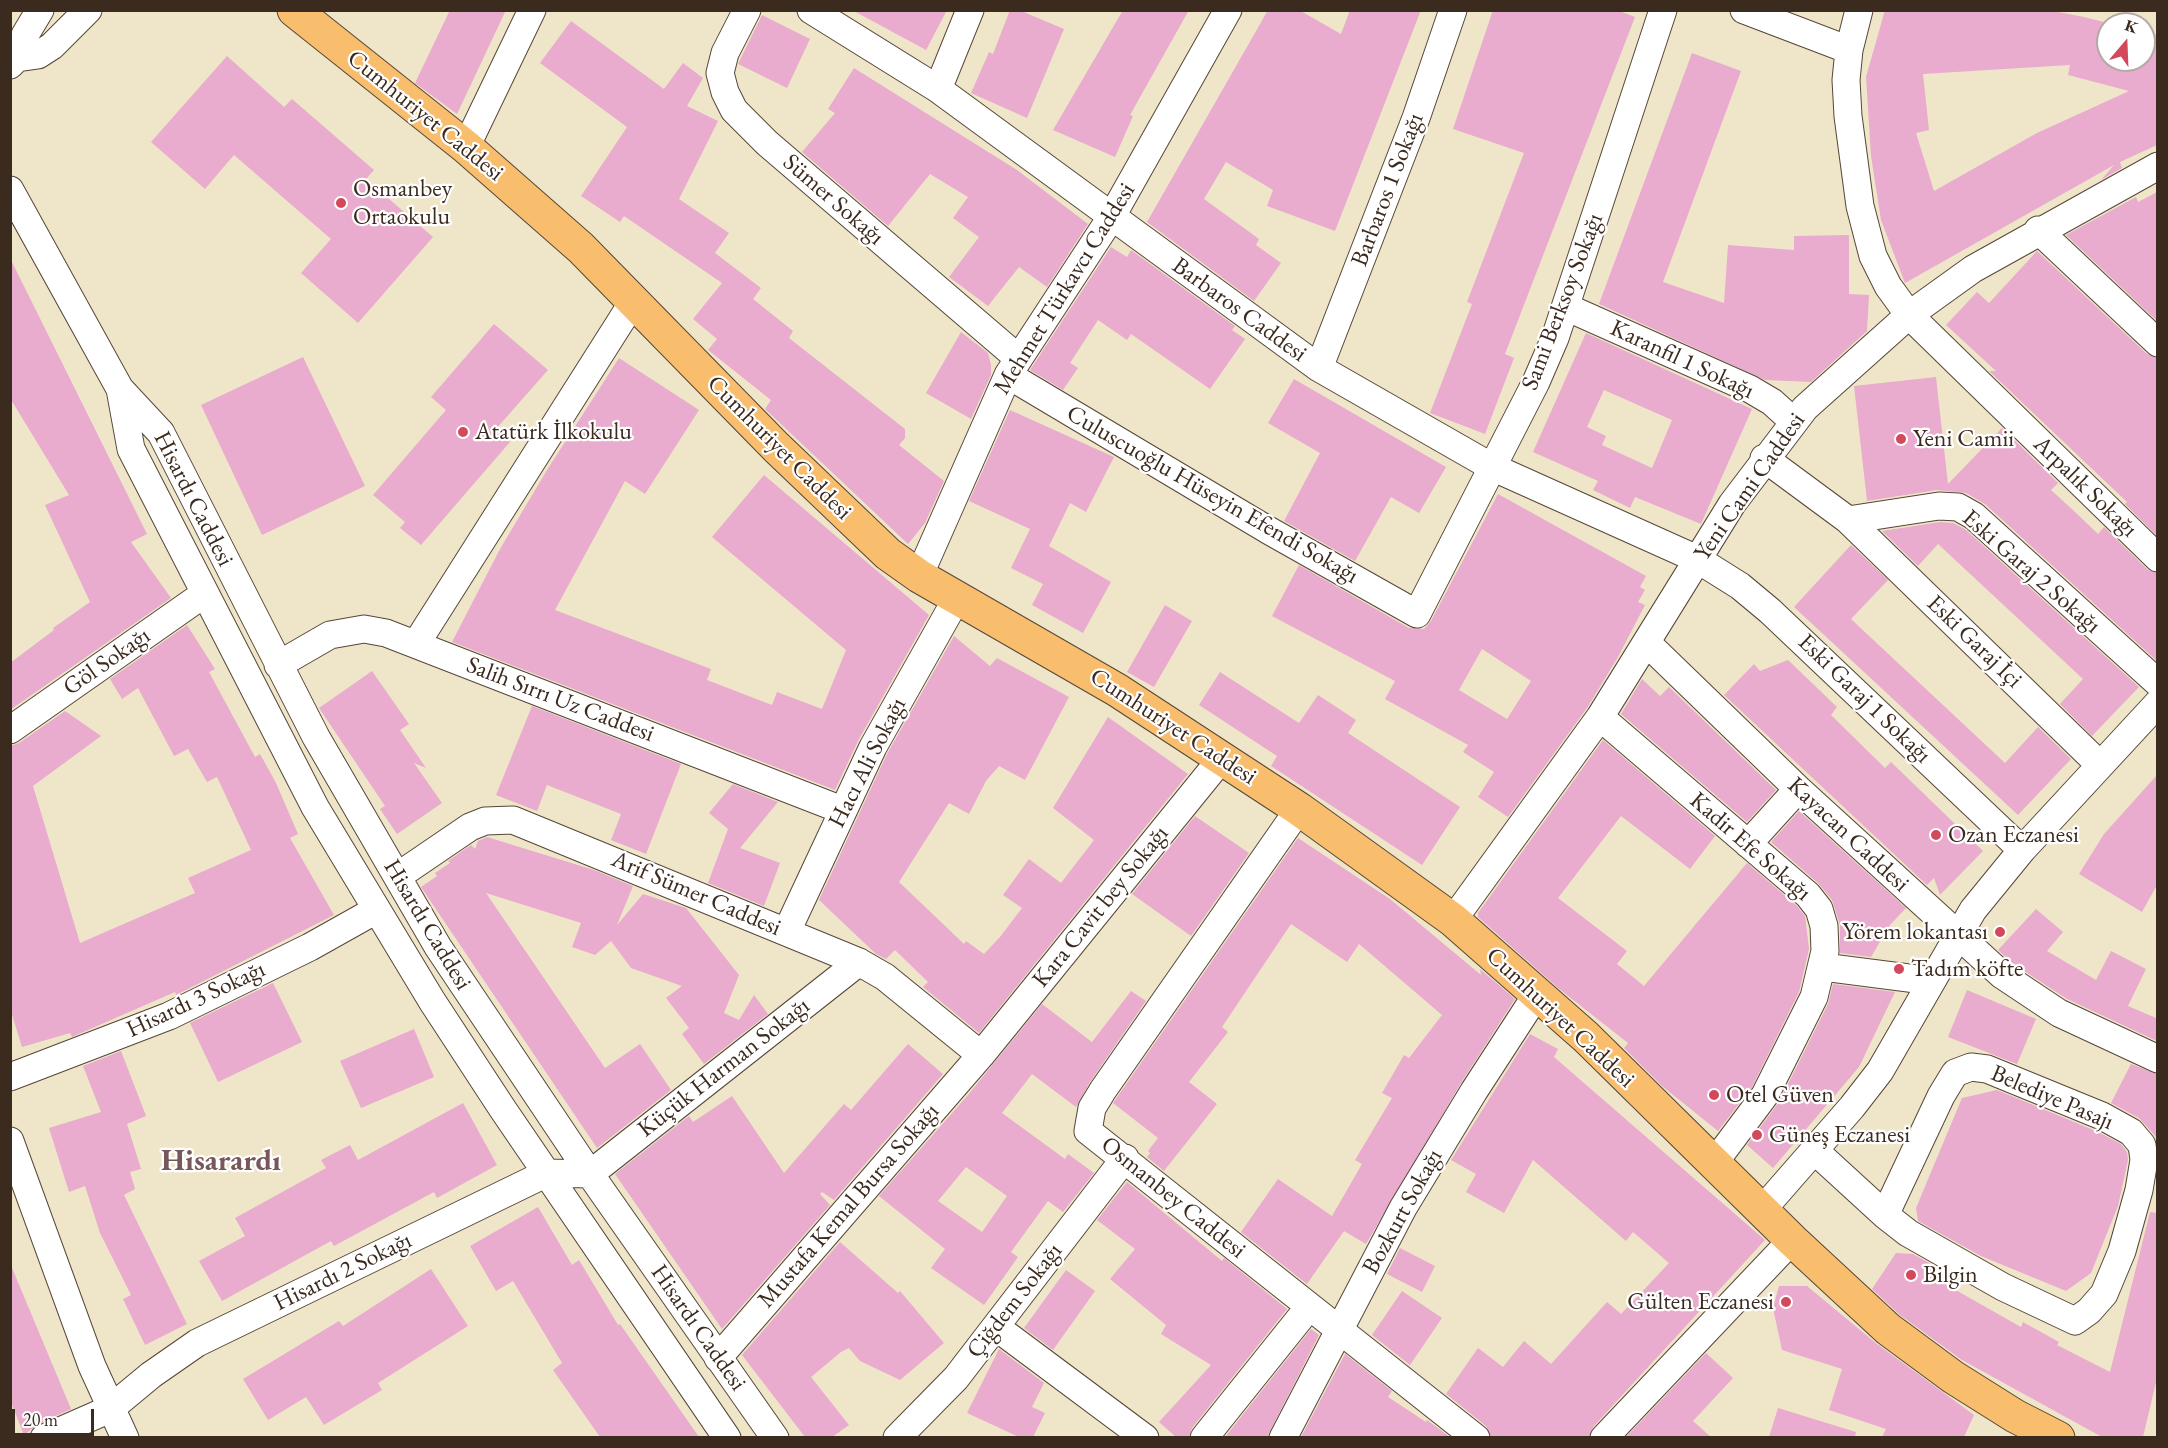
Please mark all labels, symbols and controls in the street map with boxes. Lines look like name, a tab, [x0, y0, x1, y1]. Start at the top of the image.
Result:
north arrow	[2096, 12, 2156, 72]
text: K	[2122, 14, 2141, 38]
street label: Cumhuriyet Caddesi	[341, 44, 509, 188]
street label: Barbaros 1 Sokağı	[1346, 109, 1430, 271]
street label: Sümer Sokağı	[777, 148, 889, 252]
place label: Osmanbey Ortaokulu	[353, 175, 452, 231]
street label: Mehmet Türkavcı Caddesi	[988, 178, 1142, 400]
marker: Osmanbey Ortaokulu	[334, 196, 348, 210]
street label: Sami Berksoy Sokağı	[1516, 210, 1610, 394]
street label: Barbaros Caddesi	[1166, 251, 1312, 369]
street label: Karanfil 1 Sokağı	[1606, 314, 1758, 406]
street label: Cumhuriyet Caddesi	[701, 370, 857, 526]
street label: Culuscuoğlu Hüseyin Efendi Sokağı	[1061, 400, 1363, 590]
street label: Yeni Cami Caddesi	[1688, 407, 1812, 567]
place label: Atatürk İlkokulu	[475, 418, 632, 446]
marker: Atatürk İlkokulu	[456, 425, 470, 439]
place label: Yeni Camii	[1913, 425, 2014, 453]
street label: Hisardı Caddesi	[147, 427, 239, 571]
street label: Arpalık Sokağı	[2027, 430, 2143, 544]
marker: Yeni Camii	[1894, 432, 1908, 446]
street label: Eski Garaj 2 Sokağı	[1956, 504, 2106, 640]
street label: Eski Garaj İçi	[1920, 589, 2028, 695]
street label: Göl Sokağı	[58, 622, 156, 702]
street label: Eski Garaj 1 Sokağı	[1791, 628, 1937, 770]
street label: Salih Sırrı Uz Caddesi	[462, 651, 658, 749]
street label: Cumhuriyet Caddesi	[1084, 662, 1262, 792]
street label: Hacı Ali Sokağı	[823, 693, 913, 833]
street label: Kayacan Caddesi	[1781, 771, 1915, 899]
street label: Kadir Efe Sokağı	[1683, 786, 1817, 908]
street label: Kara Cavit bey Sokağı	[1027, 820, 1175, 994]
place label: Ozan Eczanesi	[1948, 821, 2079, 849]
marker: Ozan Eczanesi	[1929, 828, 1943, 842]
street label: Arif Sümer Caddesi	[607, 845, 785, 943]
street label: Hisardı Caddesi	[377, 854, 477, 996]
place label: Yörem lokantası	[1842, 918, 1988, 946]
marker: Yörem lokantası	[1993, 925, 2007, 939]
street label: Cumhuriyet Caddesi	[1480, 942, 1640, 1094]
street label: Hisardı 3 Sokağı	[122, 955, 270, 1045]
place label: Tadım köfte	[1911, 955, 2023, 983]
marker: Tadım köfte	[1892, 962, 1906, 976]
street label: Küçük Harman Sokağı	[632, 992, 816, 1144]
street label: Belediye Pasajı	[1986, 1059, 2118, 1137]
place label: Otel Güven	[1726, 1081, 1834, 1109]
marker: Otel Güven	[1707, 1088, 1721, 1102]
street label: Mustafa Kemal Bursa Sokağı	[752, 1098, 946, 1314]
place label: Güneş Eczanesi	[1769, 1121, 1910, 1149]
marker: Güneş Eczanesi	[1750, 1128, 1764, 1142]
street label: Osmanbey Caddesi	[1095, 1131, 1251, 1265]
district label: Hisarardı	[161, 1144, 281, 1180]
street label: Bozkurt Sokağı	[1357, 1144, 1449, 1280]
street label: Hisardı 2 Sokağı	[269, 1226, 417, 1318]
street label: Çiğdem Sokağı	[961, 1238, 1069, 1364]
street label: Hisardı Caddesi	[644, 1259, 752, 1397]
place label: Bilgin	[1923, 1261, 1978, 1289]
marker: Bilgin	[1904, 1268, 1918, 1282]
place label: Gülten Eczanesi	[1627, 1288, 1774, 1316]
marker: Gülten Eczanesi	[1779, 1295, 1793, 1309]
scale bar	[15, 1397, 98, 1435]
text: 20 m	[23, 1408, 58, 1431]

